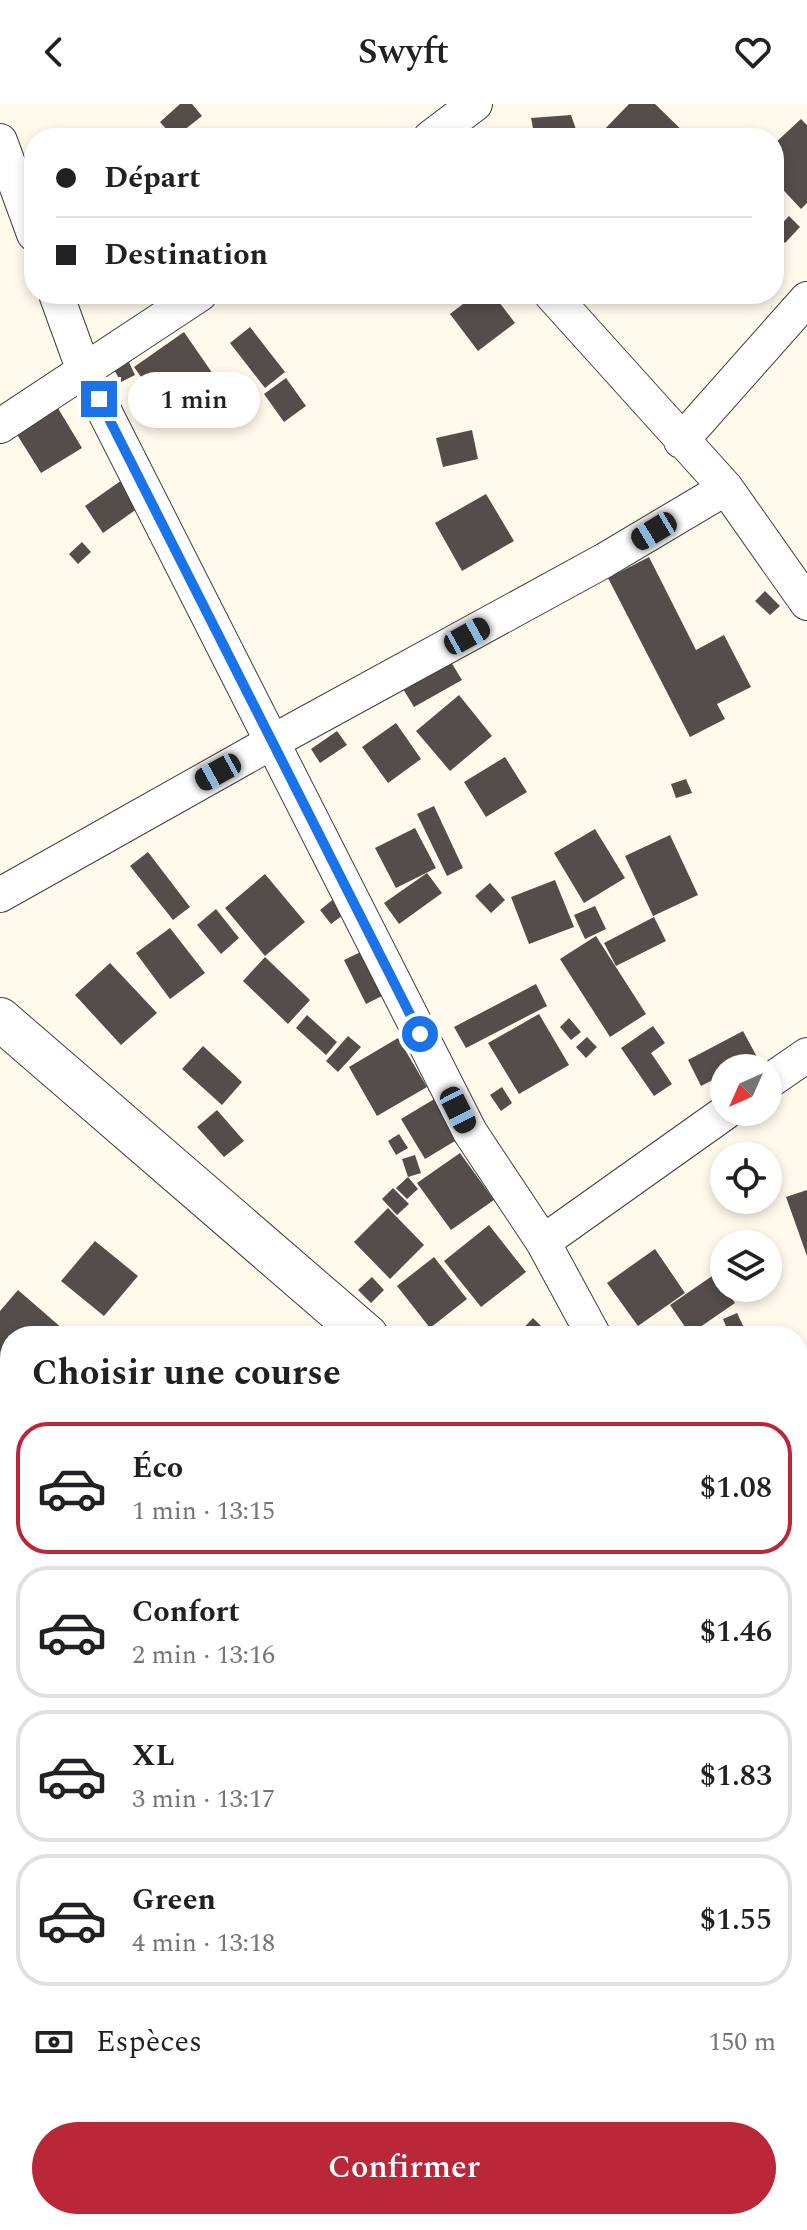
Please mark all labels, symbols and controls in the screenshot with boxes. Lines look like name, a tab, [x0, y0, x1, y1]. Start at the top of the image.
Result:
text: Swyft	[358, 25, 449, 80]
icon: back	[32, 30, 76, 74]
icon: heart	[731, 30, 775, 74]
text: Départ	[104, 155, 201, 201]
text: Destination	[104, 232, 268, 278]
callout: 1 min	[127, 371, 259, 427]
text: 1 min	[160, 380, 228, 420]
route end	[81, 381, 117, 417]
car	[627, 508, 681, 554]
car	[440, 614, 494, 658]
car	[191, 750, 245, 794]
route start	[402, 1016, 438, 1052]
north arrow	[710, 1054, 782, 1126]
map controls	[710, 1054, 782, 1302]
car	[436, 1083, 480, 1137]
button: locate	[710, 1142, 782, 1214]
button: layers	[710, 1230, 782, 1302]
text: Choisir une course	[32, 1346, 341, 1401]
text: Éco	[132, 1445, 183, 1491]
icon: car	[36, 1452, 108, 1524]
text: $1.08	[700, 1465, 772, 1511]
text: 1 min · 13:15	[132, 1491, 275, 1531]
text: Confort	[132, 1589, 240, 1635]
icon: car	[36, 1596, 108, 1668]
text: $1.46	[700, 1609, 772, 1655]
text: 2 min · 13:16	[132, 1635, 275, 1675]
text: XL	[132, 1733, 175, 1779]
icon: car	[36, 1740, 108, 1812]
text: $1.83	[700, 1753, 772, 1799]
text: 3 min · 13:17	[132, 1779, 275, 1819]
text: Green	[132, 1877, 216, 1923]
icon: car	[36, 1884, 108, 1956]
text: $1.55	[700, 1897, 772, 1943]
text: 4 min · 13:18	[132, 1923, 275, 1963]
text: Espèces	[96, 2019, 202, 2065]
icon: cash	[32, 2020, 76, 2064]
text: 150 m	[708, 2022, 776, 2062]
button: Confirmer	[32, 2122, 776, 2214]

